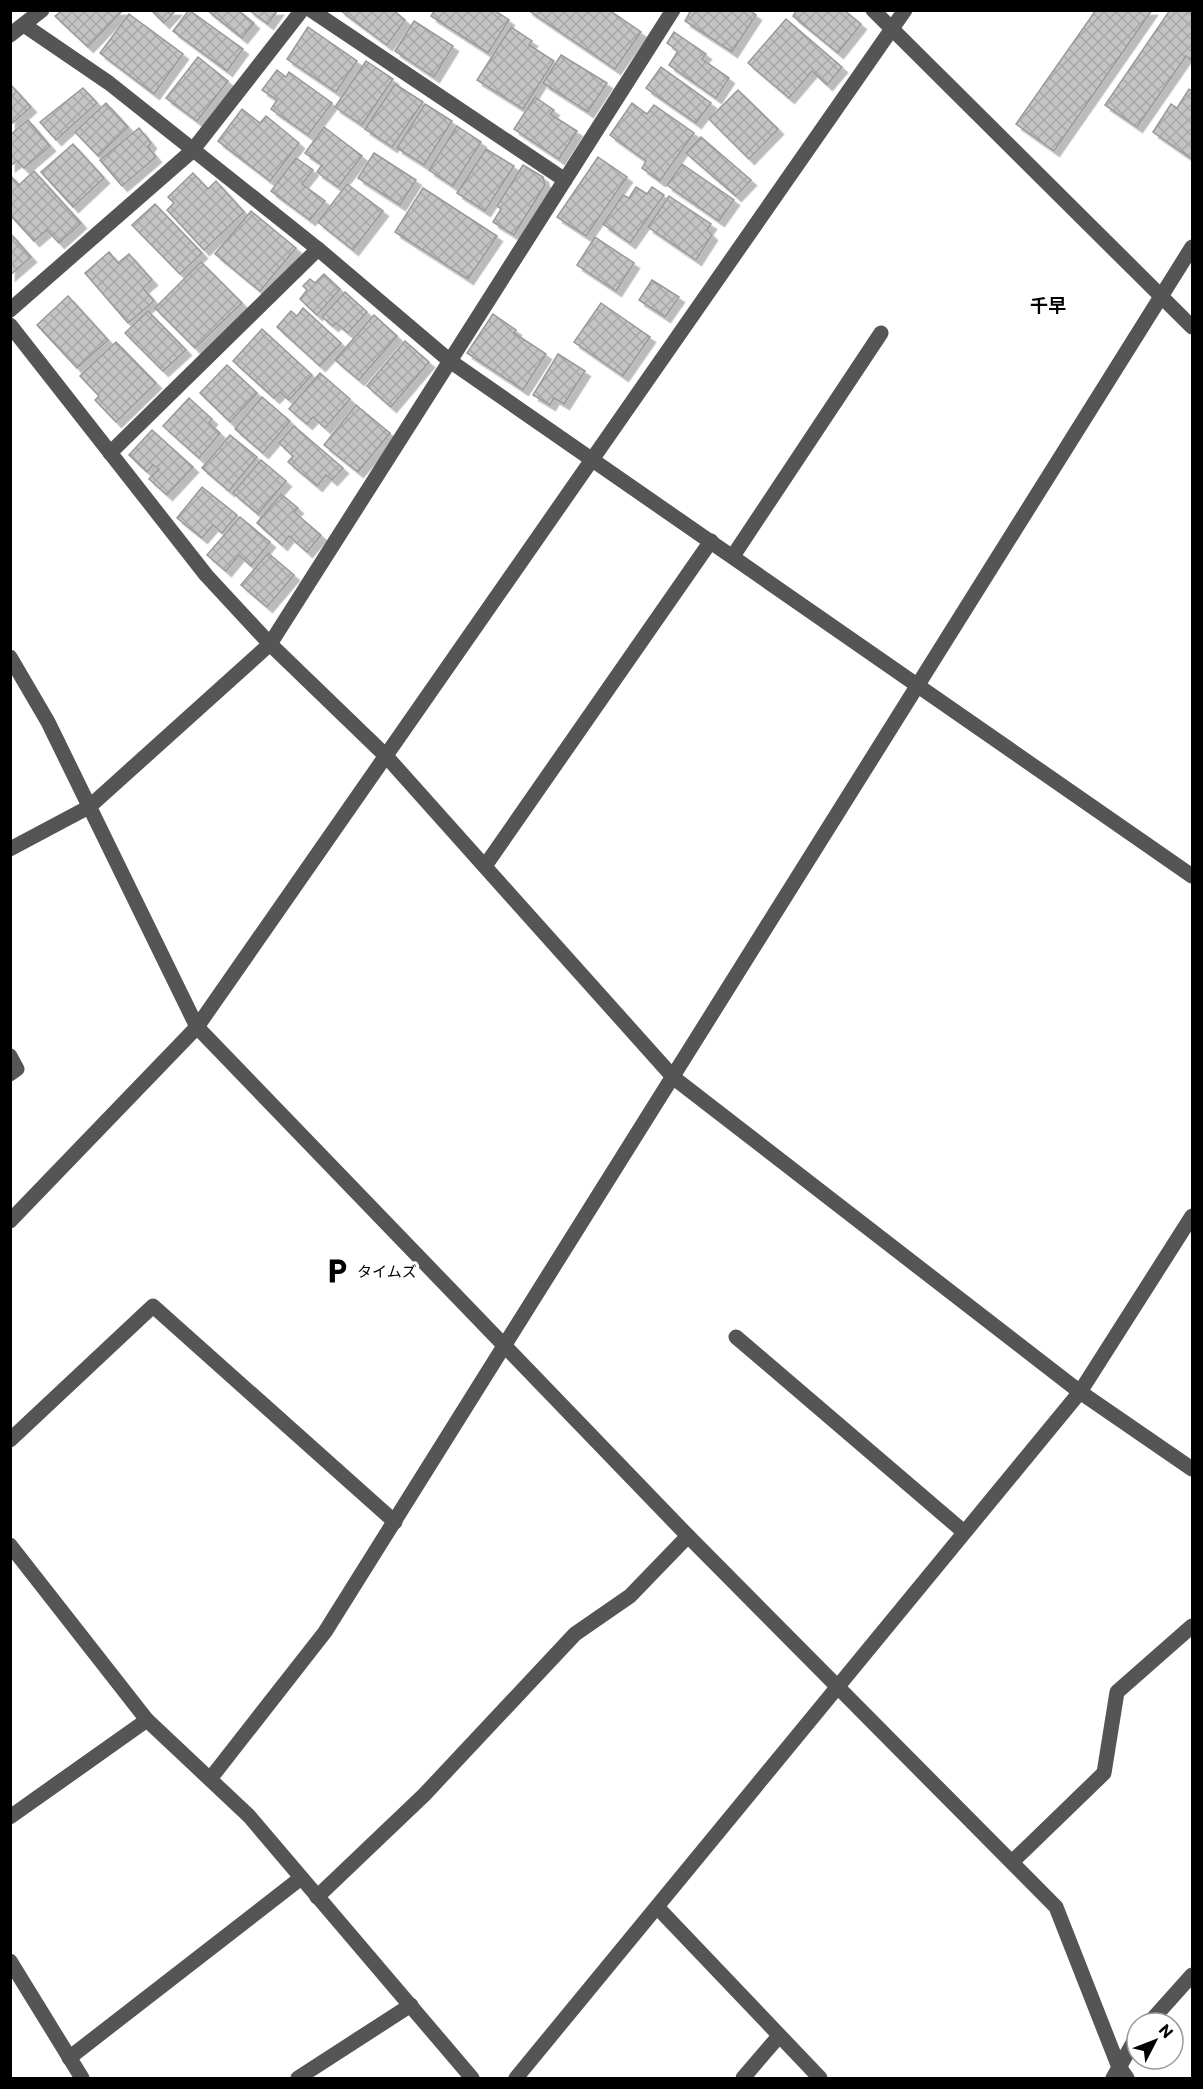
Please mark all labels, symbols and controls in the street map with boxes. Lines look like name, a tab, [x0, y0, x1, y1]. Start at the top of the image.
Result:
district label: 千早	[1030, 294, 1066, 316]
parking icon: タイムズ	[322, 1256, 352, 1286]
place label: タイムズ	[357, 1262, 417, 1280]
north arrow	[1125, 2011, 1185, 2071]
text: N	[1155, 2020, 1178, 2041]

